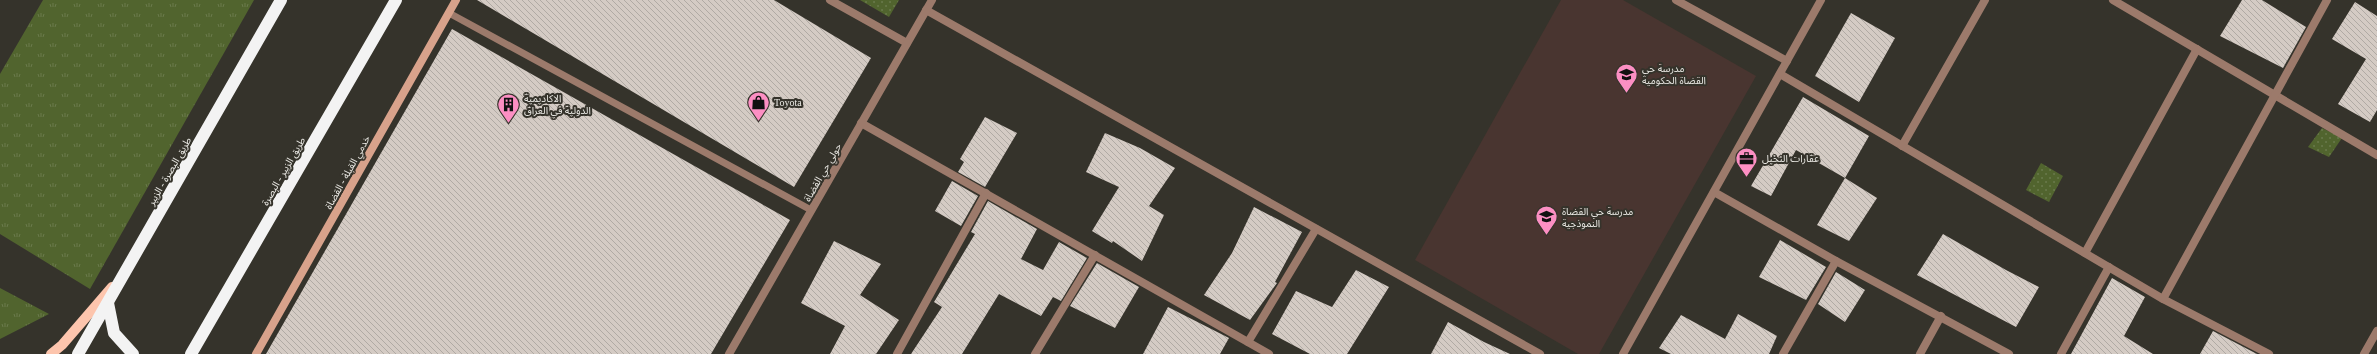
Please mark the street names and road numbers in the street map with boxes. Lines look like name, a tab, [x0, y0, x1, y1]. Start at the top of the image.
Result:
street label: خدمي القبلة - القضاة	[323, 134, 374, 212]
street label: طريق البصرة - الزبير	[145, 135, 194, 209]
street label: طريق الزبير - البصرة	[259, 135, 308, 208]
street label: حولي حي القضاة	[801, 141, 846, 204]

